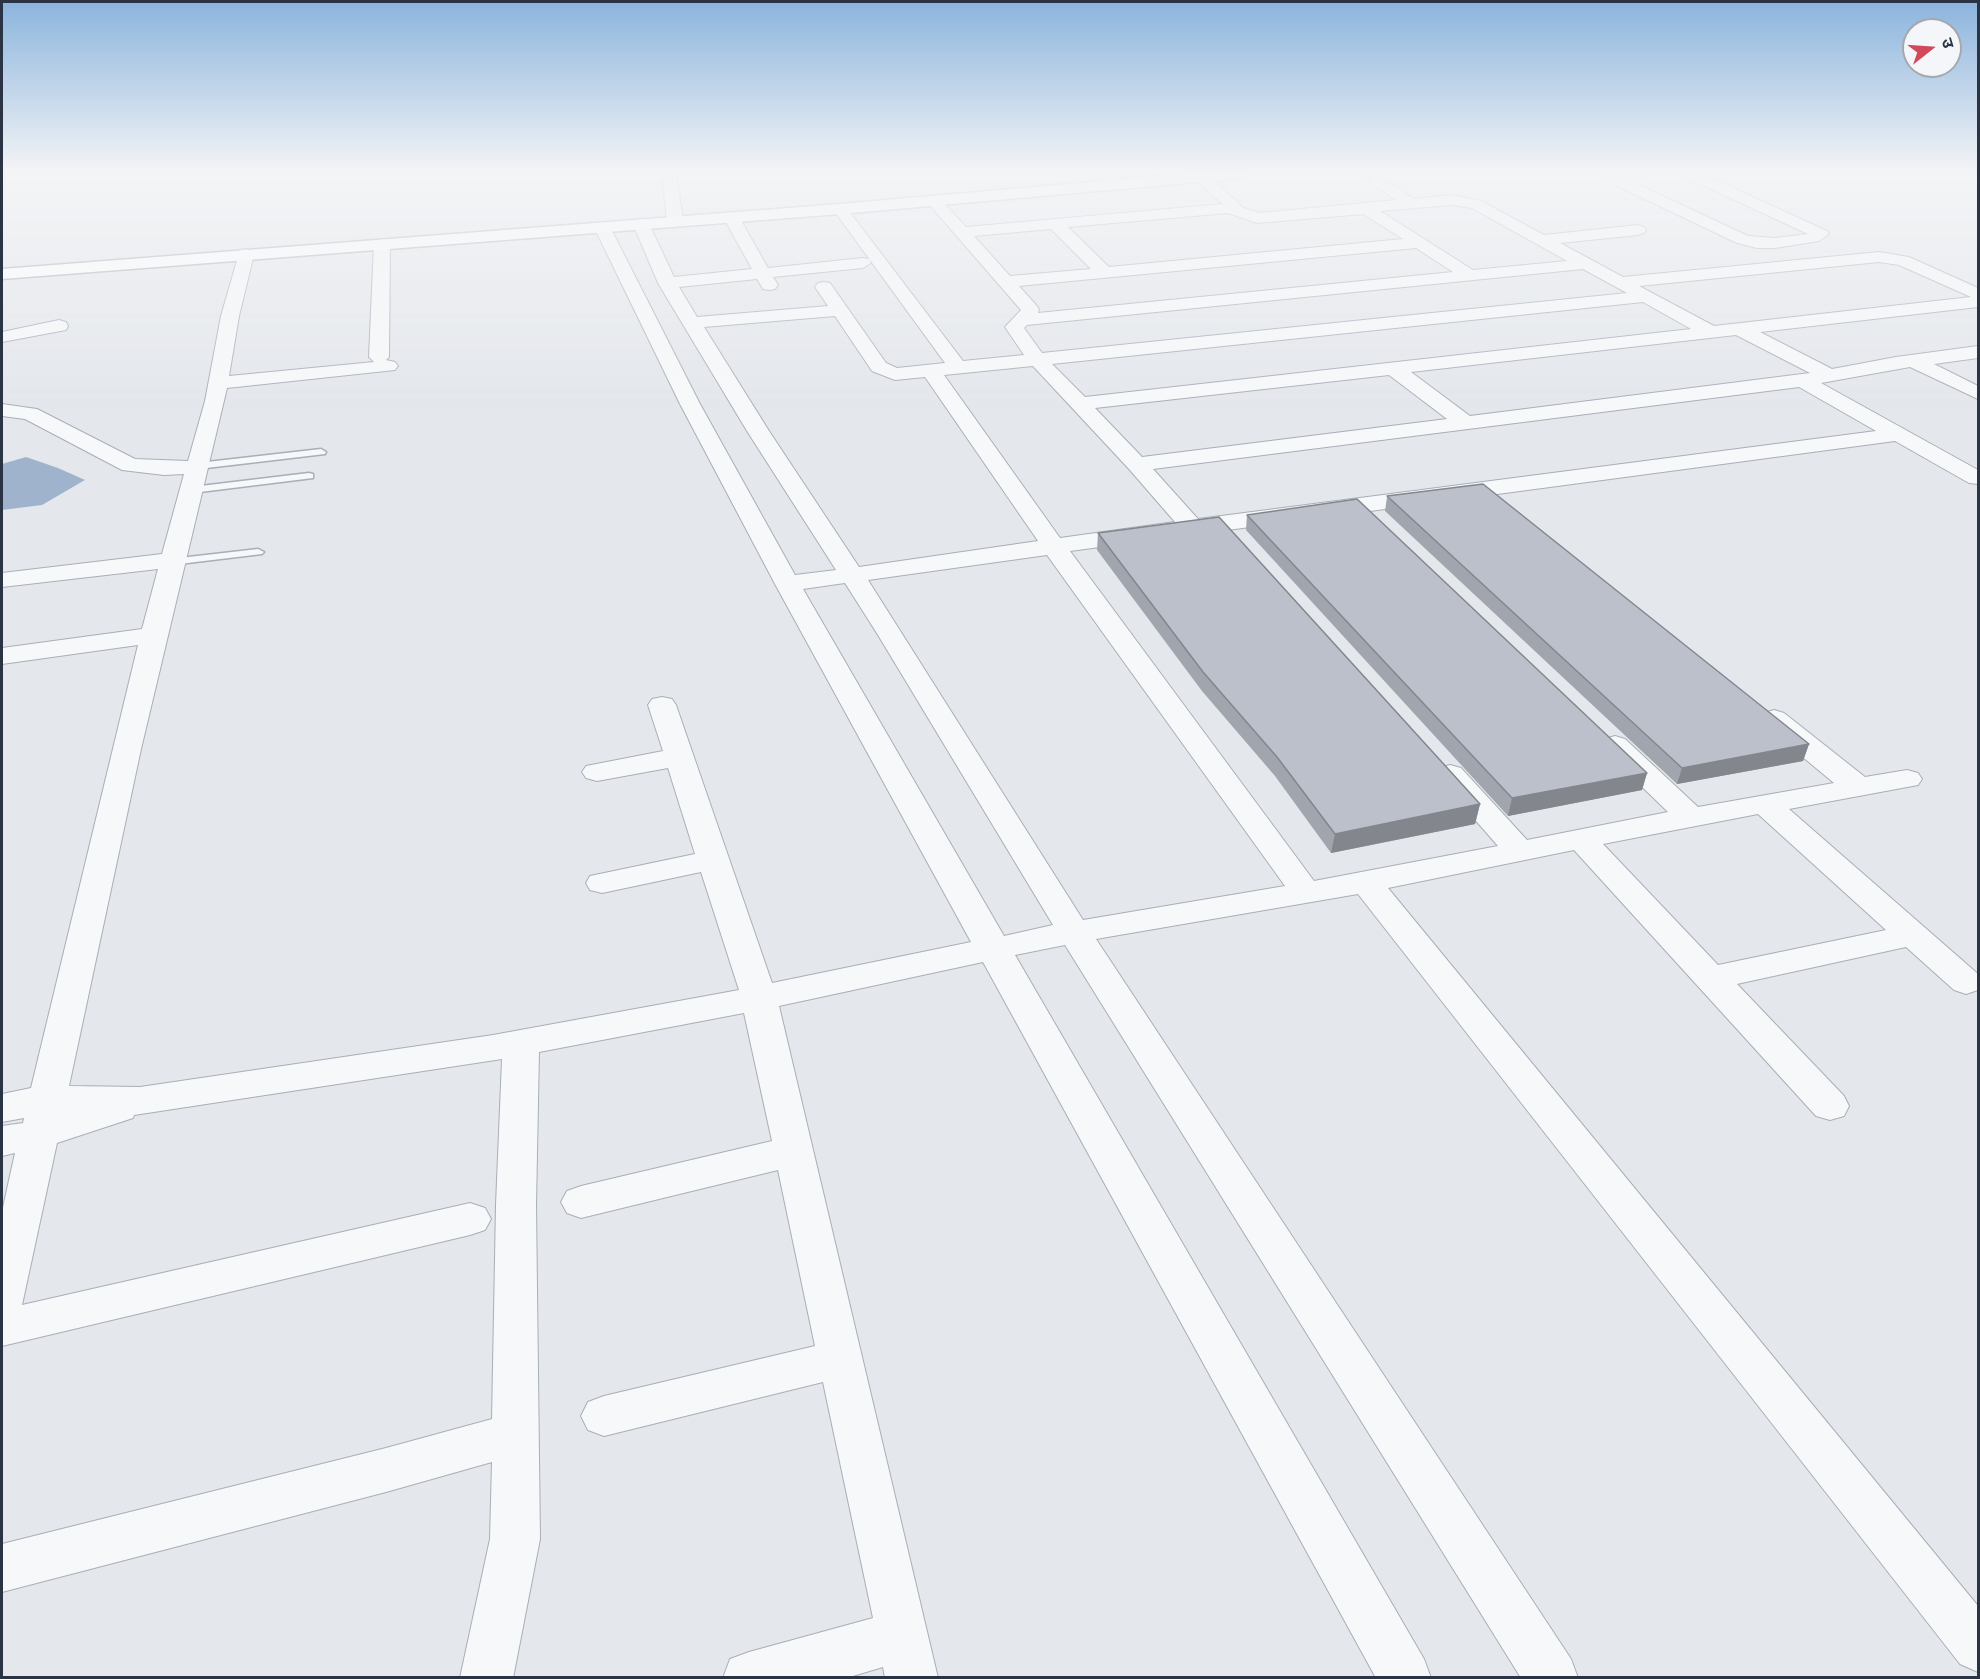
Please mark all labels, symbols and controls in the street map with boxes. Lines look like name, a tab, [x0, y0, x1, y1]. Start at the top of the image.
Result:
north arrow	[1902, 18, 1962, 78]
text: उ	[1937, 36, 1958, 50]

